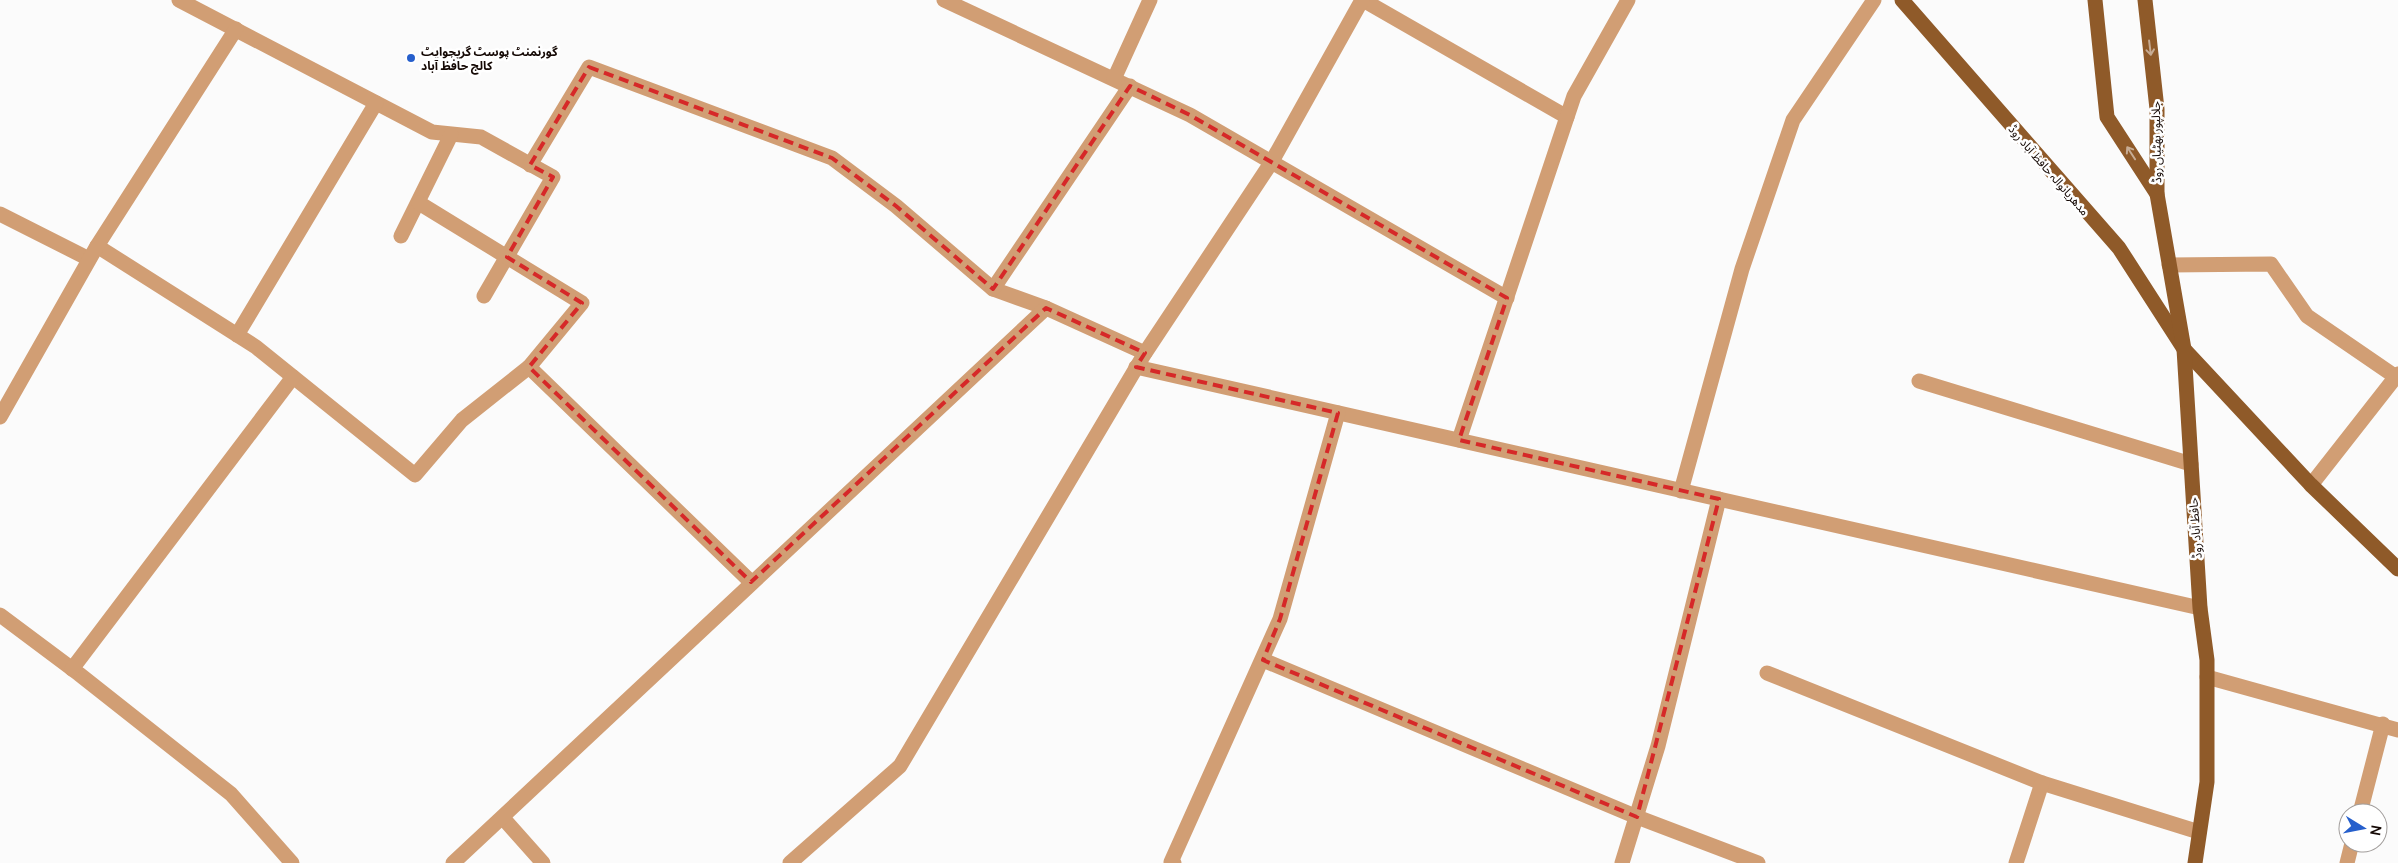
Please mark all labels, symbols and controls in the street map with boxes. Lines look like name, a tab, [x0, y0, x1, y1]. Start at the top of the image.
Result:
one-way arrow	[2145, 40, 2155, 56]
place label: گورنمنٹ پوسٹ گریجوایٹ کالج حافظ آباد	[421, 43, 558, 75]
marker: گورنمنٹ پوسٹ گریجوایٹ کالج حافظ آباد	[405, 52, 417, 64]
street label: جلالپور بھٹیاں روڈ	[2147, 101, 2165, 183]
street label: مدھریانوالہ حافظ آباد روڈ	[2005, 121, 2093, 219]
one-way arrow	[2126, 147, 2136, 161]
street label: حافظ آباد روڈ	[2184, 497, 2206, 559]
north arrow	[2338, 803, 2388, 853]
text: N	[2366, 824, 2387, 837]

